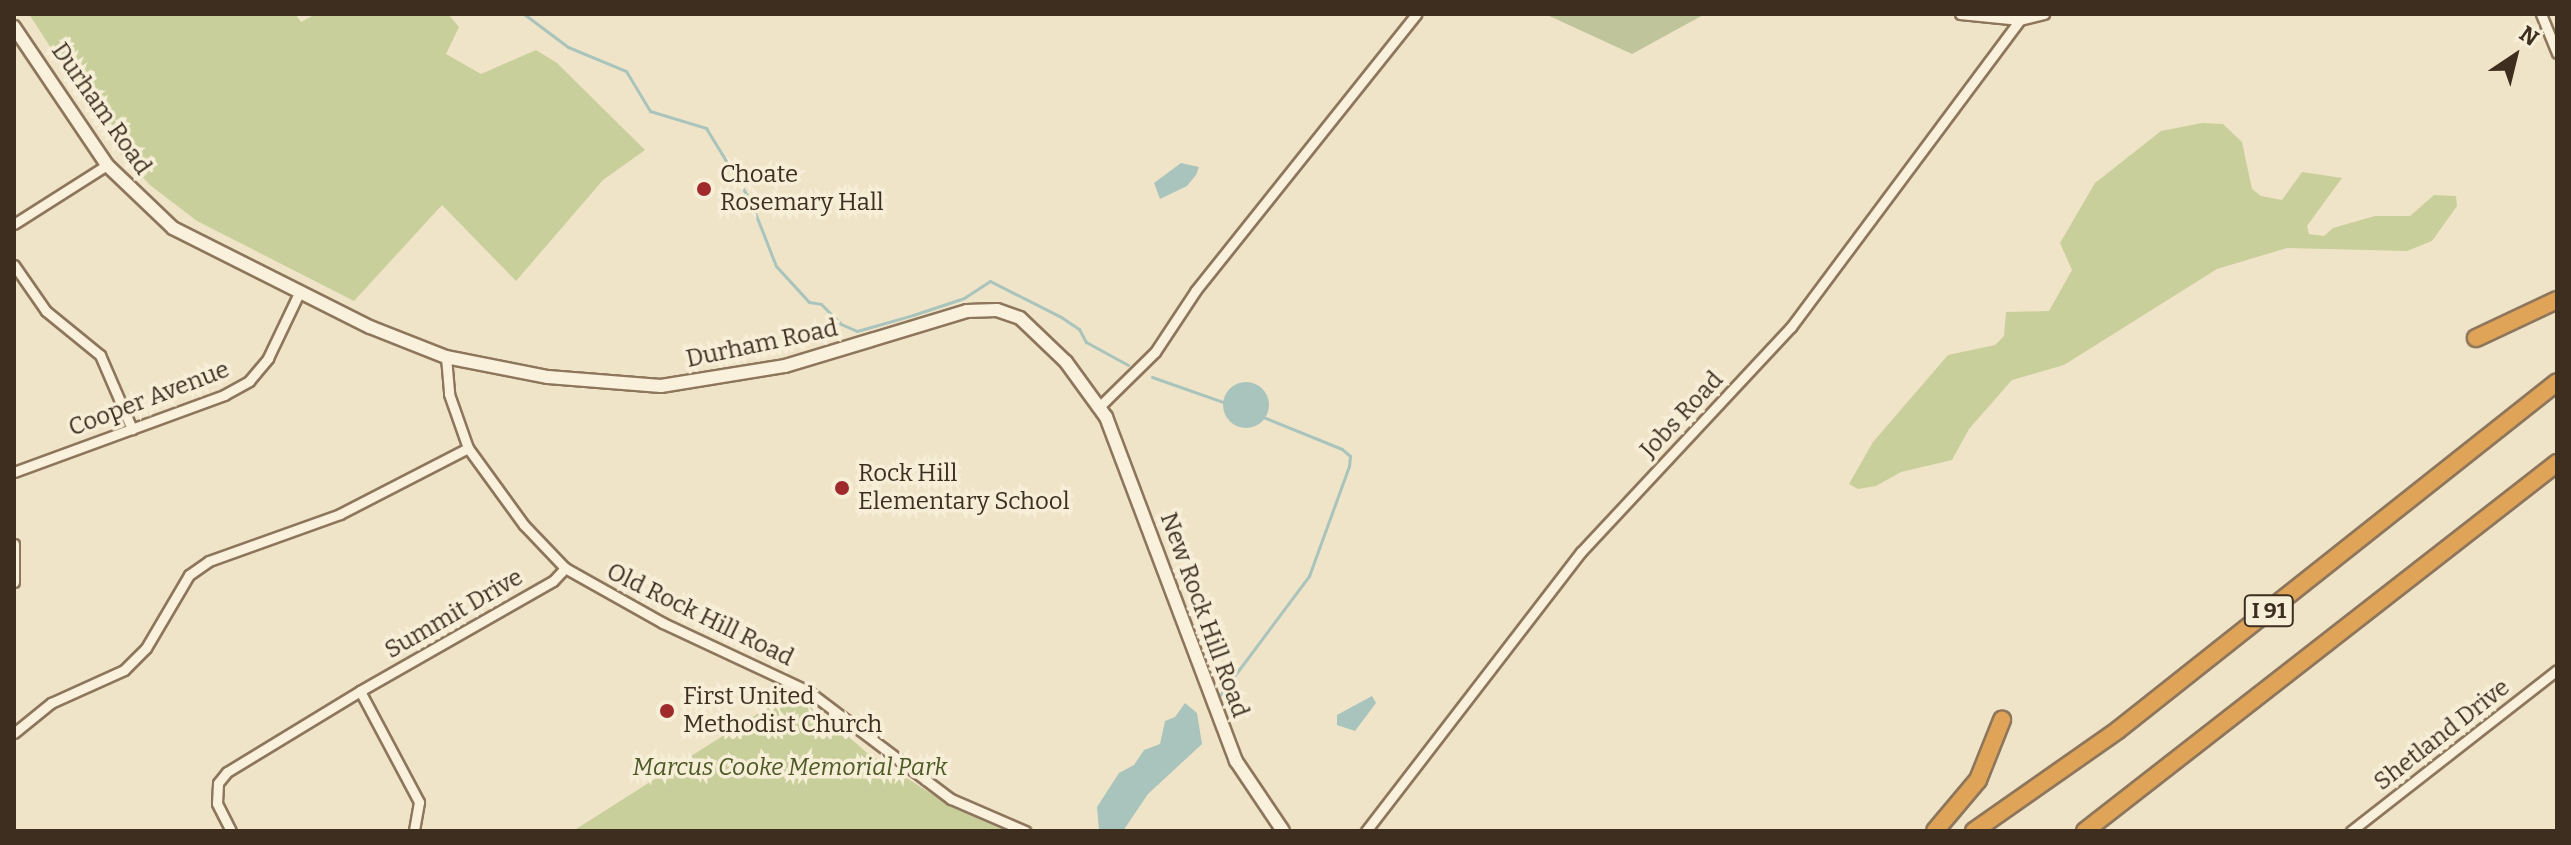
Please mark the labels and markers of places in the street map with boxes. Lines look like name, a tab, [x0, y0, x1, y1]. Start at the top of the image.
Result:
place label: Choate Rosemary Hall	[720, 161, 884, 217]
marker: Choate Rosemary Hall	[695, 180, 713, 198]
place label: Rock Hill Elementary School	[858, 460, 1070, 516]
marker: Rock Hill Elementary School	[833, 479, 851, 497]
place label: First United Methodist Church	[683, 683, 882, 739]
marker: First United Methodist Church	[658, 702, 676, 720]

